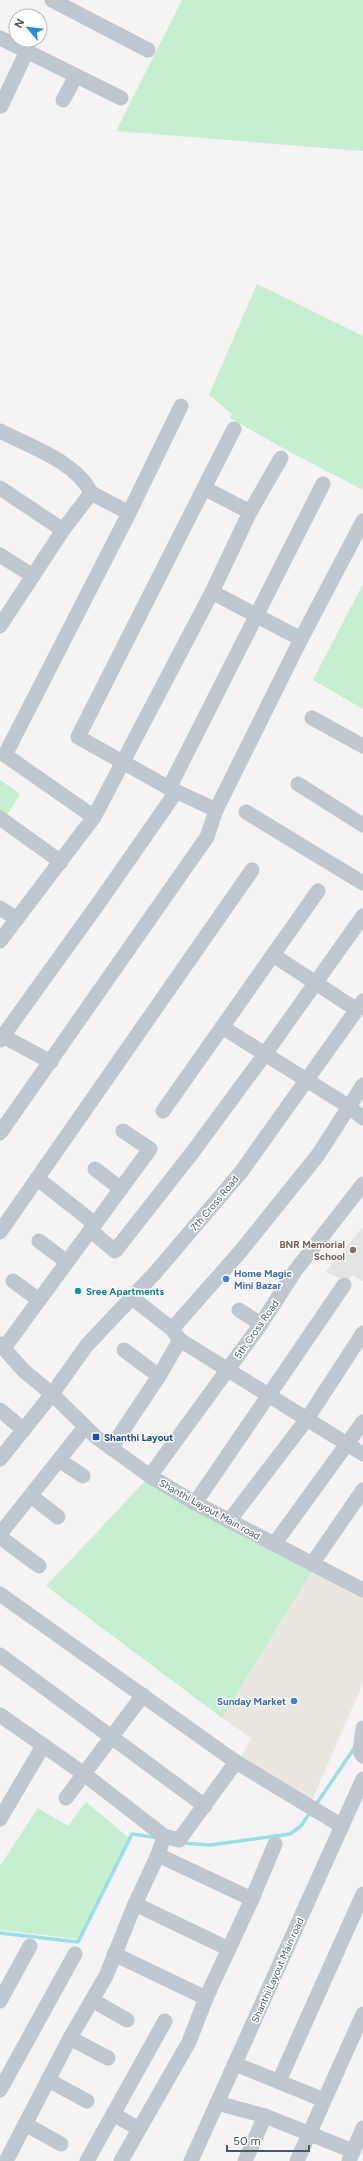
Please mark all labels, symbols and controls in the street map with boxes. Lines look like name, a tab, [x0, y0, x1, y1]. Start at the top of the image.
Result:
north arrow	[8, 8, 48, 48]
text: N	[12, 17, 27, 30]
street label: 7th Cross Road	[187, 1173, 241, 1234]
place label: BNR Memorial School	[279, 1238, 345, 1263]
marker: BNR Memorial School	[348, 1245, 358, 1255]
place label: Home Magic Mini Bazar	[234, 1267, 292, 1292]
marker: Home Magic Mini Bazar	[221, 1274, 231, 1284]
place label: Sree Apartments	[86, 1285, 165, 1298]
marker: Sree Apartments	[73, 1286, 83, 1296]
street label: 5th Cross Road	[231, 1297, 282, 1361]
place label: Shanthi Layout	[104, 1431, 173, 1444]
marker: Shanthi Layout	[91, 1432, 101, 1442]
street label: Shanthi Layout Main road	[157, 1476, 263, 1543]
place label: Sunday Market	[217, 1695, 286, 1708]
marker: Sunday Market	[289, 1696, 299, 1706]
street label: Shanthi Layout Main road	[248, 1916, 307, 2025]
scale bar	[227, 2127, 309, 2153]
text: 50 m	[233, 2134, 261, 2148]

